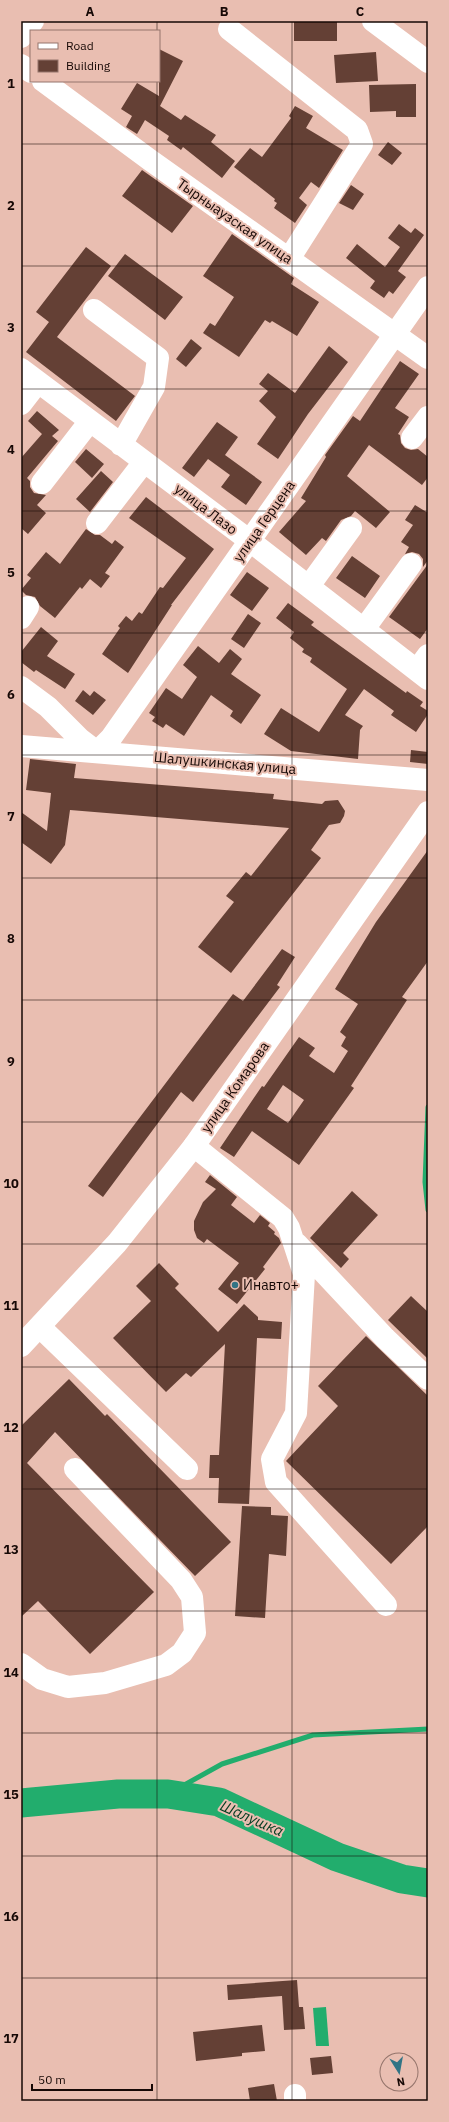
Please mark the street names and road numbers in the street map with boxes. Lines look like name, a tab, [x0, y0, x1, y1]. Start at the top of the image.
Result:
street label: Тырныаузская улица	[174, 174, 297, 268]
street label: улица Герцена	[229, 476, 299, 565]
street label: улица Лазо	[171, 480, 241, 539]
street label: Шалушкинская улица	[153, 748, 297, 778]
street label: улица Комарова	[197, 1037, 273, 1136]

